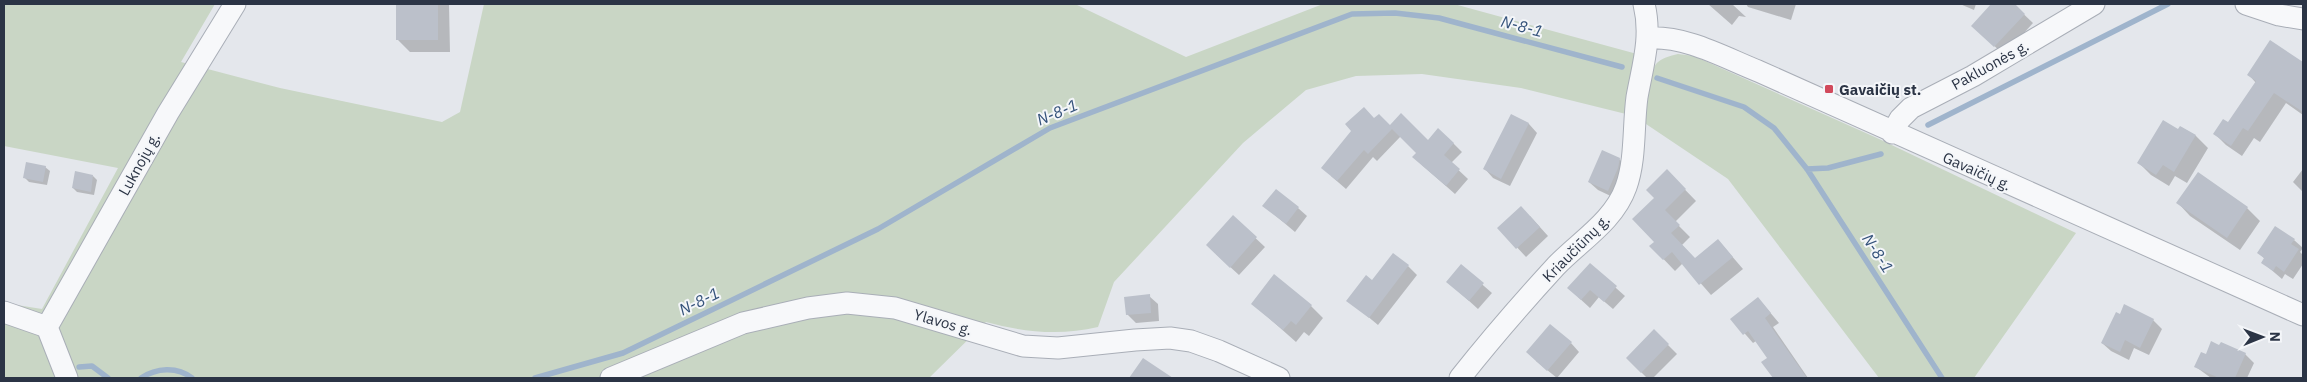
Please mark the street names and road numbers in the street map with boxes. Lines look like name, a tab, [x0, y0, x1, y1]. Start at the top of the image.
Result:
street label: Pakluonės g.	[1948, 36, 2032, 94]
street label: Luknojų g.	[114, 129, 164, 199]
street label: Gavaičių g.	[1940, 148, 2014, 194]
street label: Kriaučiūnų g.	[1538, 210, 1614, 286]
street label: Ylavos g.	[912, 305, 974, 339]

